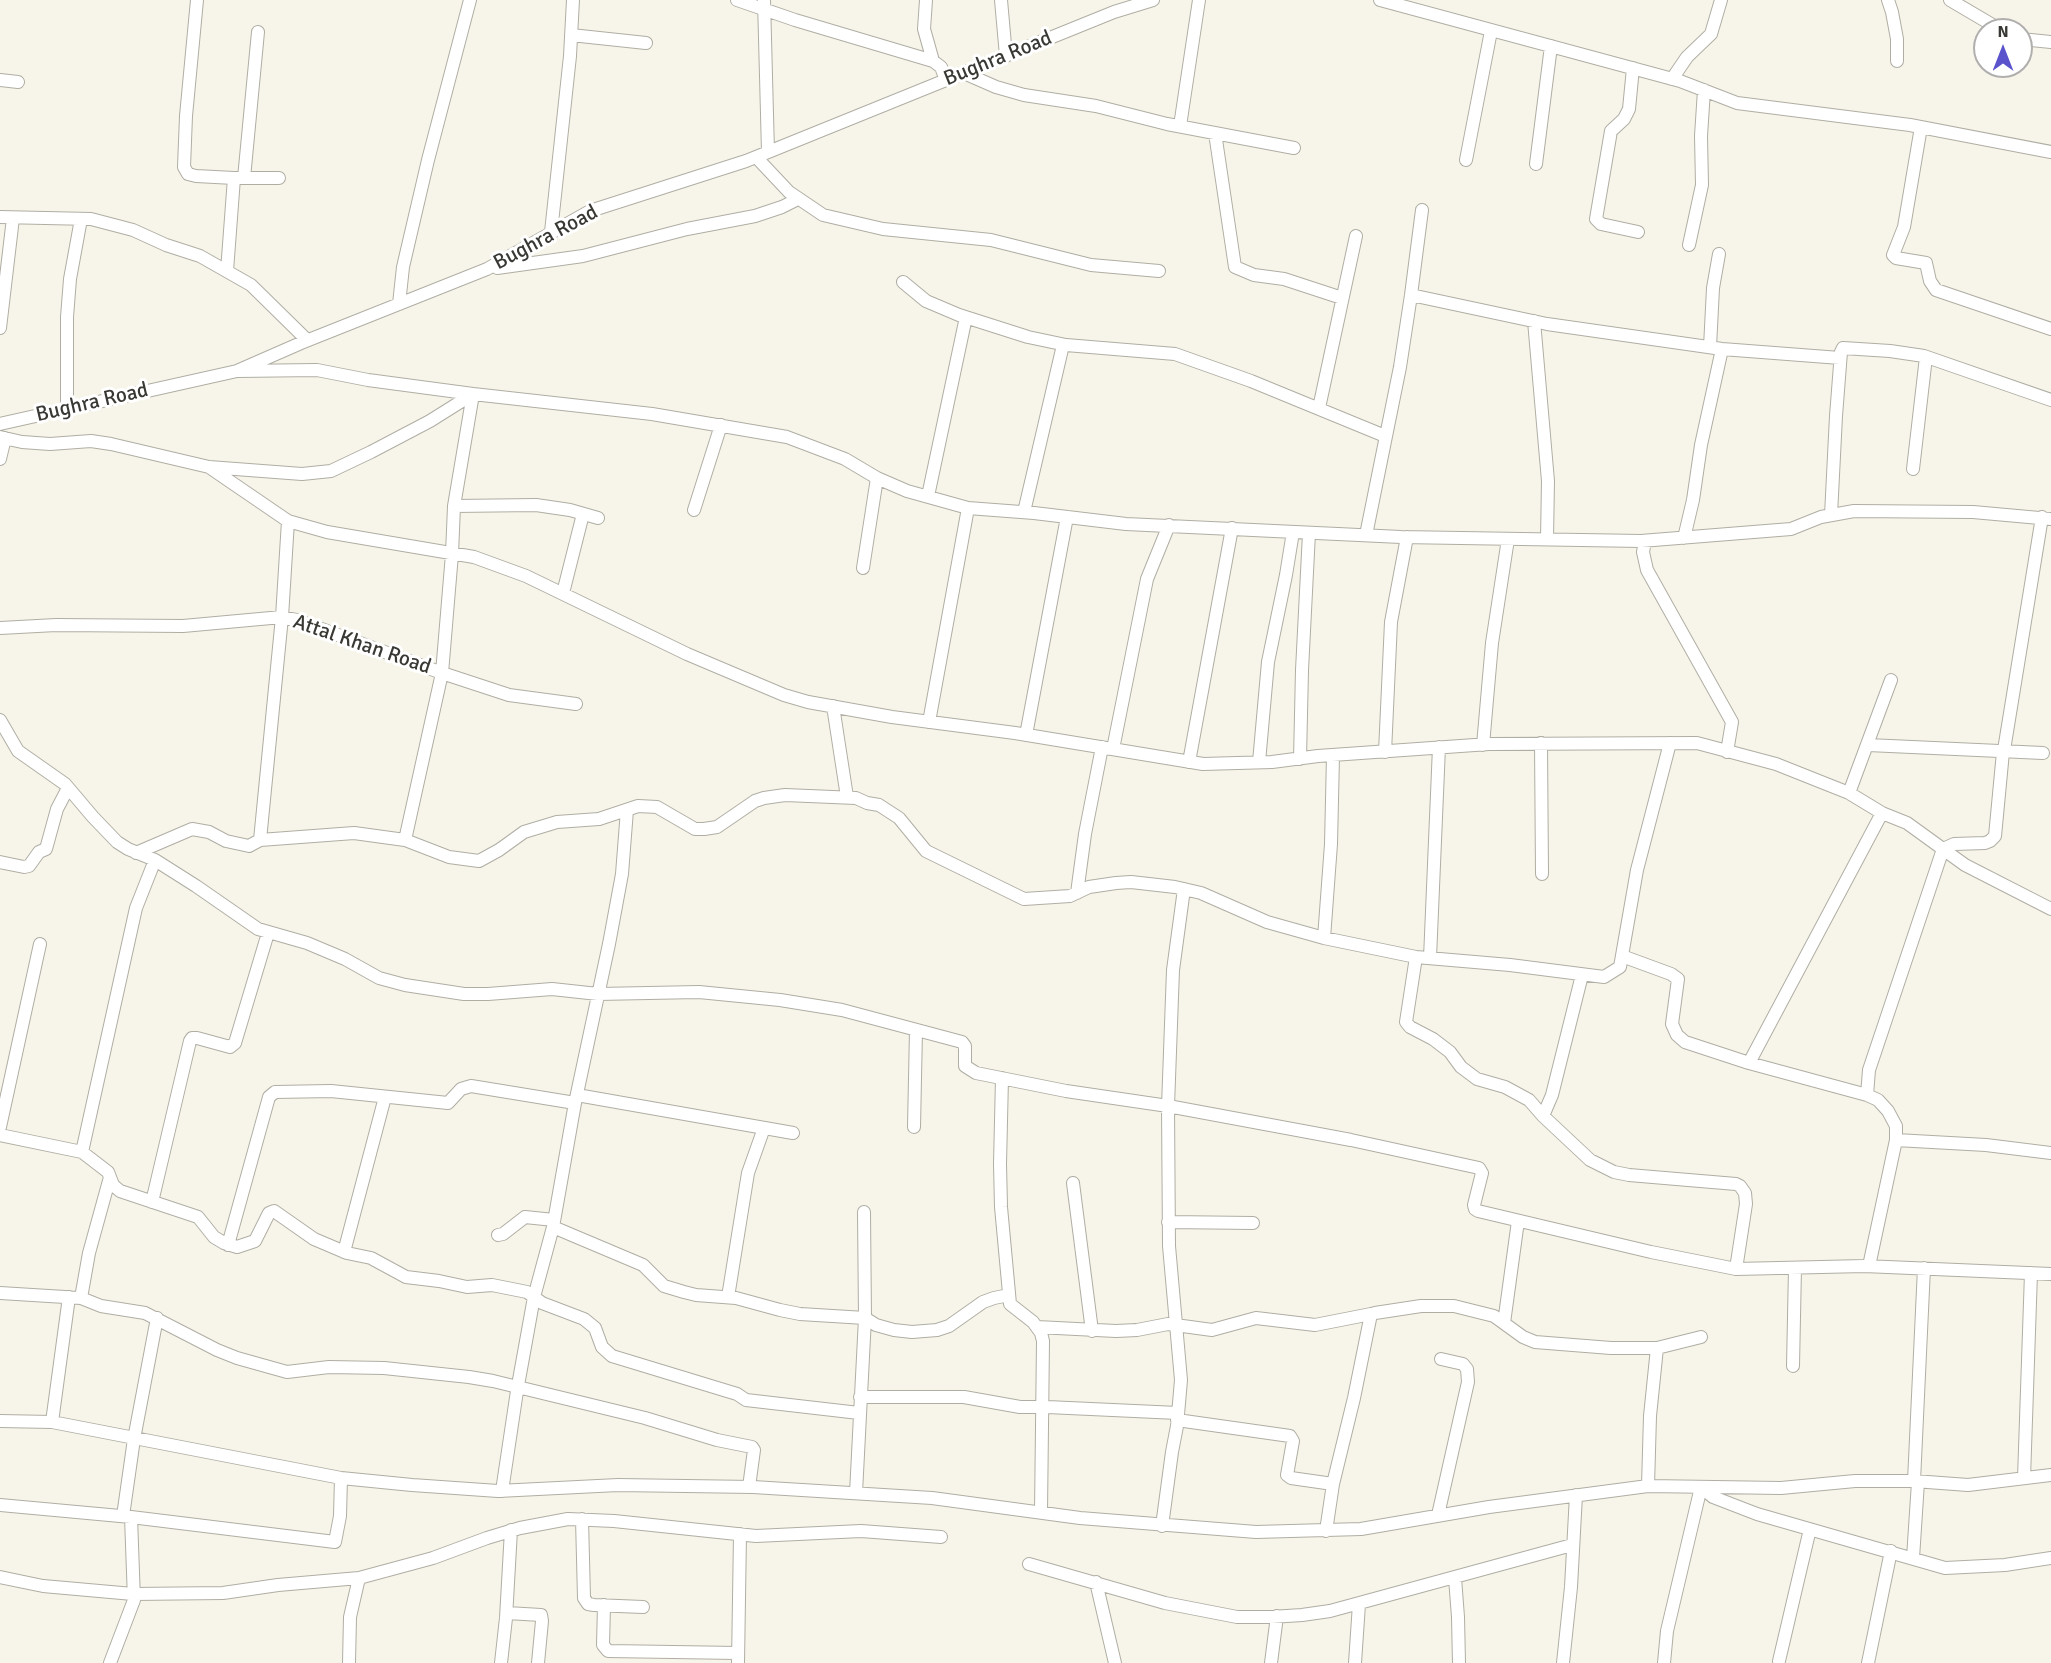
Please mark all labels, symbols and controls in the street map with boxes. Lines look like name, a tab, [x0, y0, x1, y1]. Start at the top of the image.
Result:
north arrow	[1973, 18, 2033, 78]
text: N	[1997, 22, 2009, 42]
street label: Bughra Road	[940, 26, 1056, 92]
street label: Bughra Road	[490, 200, 602, 276]
street label: Bughra Road	[33, 378, 151, 428]
street label: Attal Khan Road	[290, 610, 434, 680]

